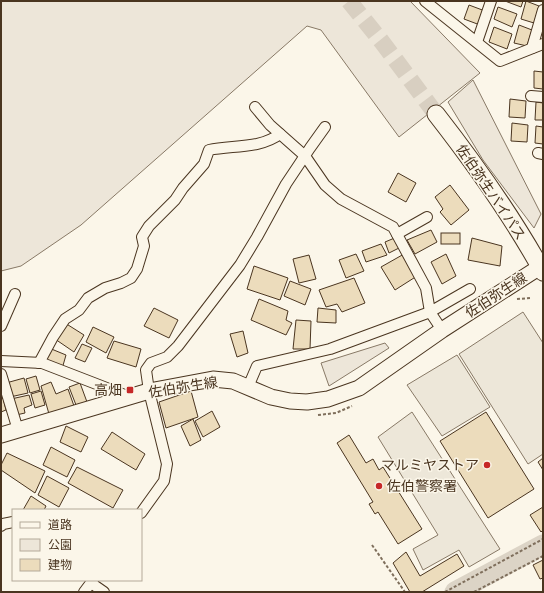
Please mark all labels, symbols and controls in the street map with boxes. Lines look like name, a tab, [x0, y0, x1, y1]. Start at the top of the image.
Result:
street label: 佐伯弥生バイパス	[452, 141, 530, 243]
street label: 佐伯弥生線	[462, 268, 530, 322]
street label: 佐伯弥生線	[147, 373, 219, 401]
place label: 高畑	[94, 381, 122, 399]
marker: 高畑	[125, 385, 135, 395]
place label: マルミヤストア	[381, 456, 479, 474]
marker: マルミヤストア	[482, 460, 492, 470]
place label: 佐伯警察署	[387, 477, 457, 495]
marker: 佐伯警察署	[374, 481, 384, 491]
legend	[12, 509, 142, 581]
text: 道路	[48, 517, 72, 532]
text: 公園	[48, 537, 72, 552]
text: 建物	[48, 557, 72, 572]

